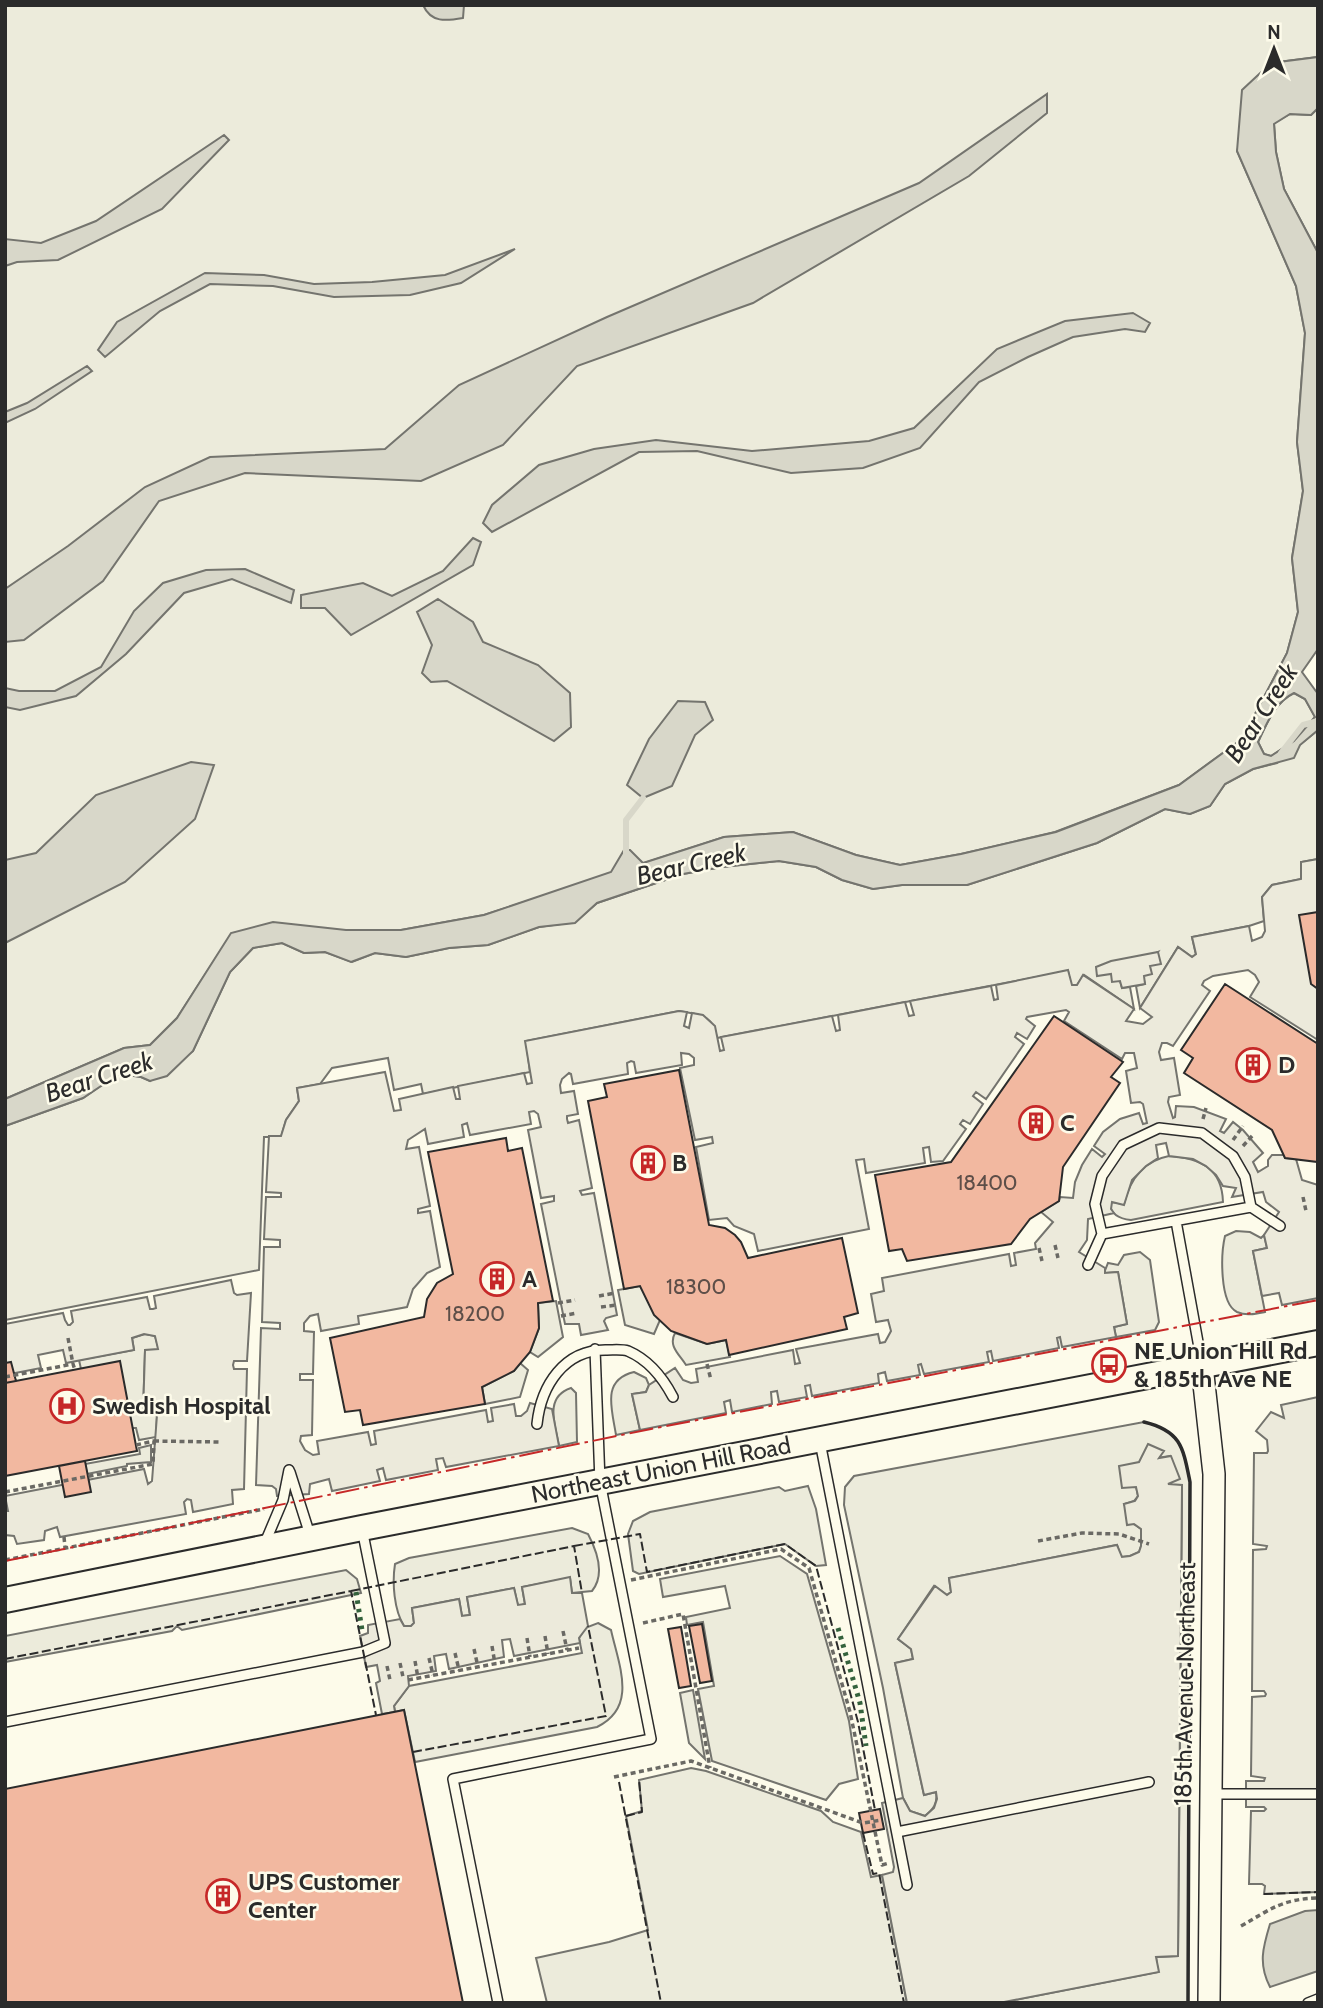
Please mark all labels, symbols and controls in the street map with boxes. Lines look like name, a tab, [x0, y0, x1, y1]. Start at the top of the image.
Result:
north arrow	[1239, 14, 1309, 84]
text: N	[1267, 21, 1281, 44]
water label: Bear Creek	[1217, 657, 1305, 768]
water label: Bear Creek	[633, 836, 750, 892]
water label: Bear Creek	[41, 1044, 158, 1109]
building icon: D	[1234, 1046, 1272, 1084]
place label: D	[1278, 1050, 1295, 1079]
building icon: C	[1017, 1104, 1055, 1142]
place label: C	[1060, 1108, 1075, 1137]
building icon: B	[629, 1144, 667, 1182]
place label: B	[672, 1148, 687, 1177]
house number: 18400	[956, 1170, 1018, 1195]
building icon: A	[478, 1260, 516, 1298]
place label: A	[522, 1264, 537, 1293]
house number: 18300	[666, 1274, 726, 1299]
house number: 18200	[445, 1301, 505, 1326]
place label: NE Union Hill Rd & 185th Ave NE	[1134, 1336, 1308, 1393]
bus stop icon: NE Union Hill Rd & 185th Ave NE	[1090, 1346, 1128, 1384]
hospital icon: Swedish Hospital	[48, 1387, 86, 1425]
place label: Swedish Hospital	[92, 1391, 271, 1420]
street label: Northeast Union Hill Road	[529, 1430, 793, 1509]
street label: 185th Avenue Northeast	[1168, 1562, 1201, 1806]
place label: UPS Customer Center	[248, 1867, 400, 1924]
building icon: UPS Customer Center	[204, 1877, 242, 1915]

